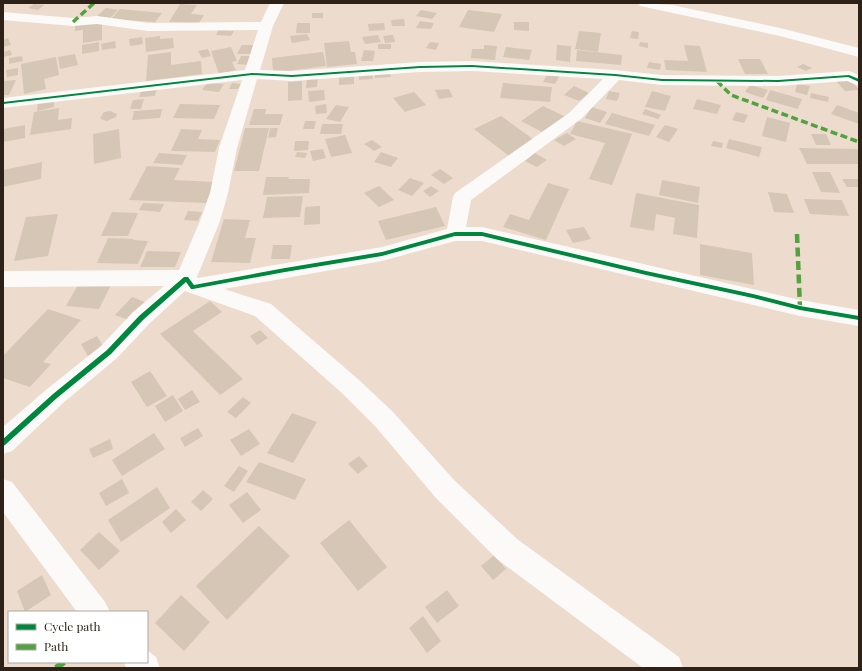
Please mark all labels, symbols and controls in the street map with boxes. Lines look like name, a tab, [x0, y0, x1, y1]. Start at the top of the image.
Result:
legend	[8, 611, 148, 663]
text: Cycle path	[44, 618, 101, 634]
text: Path	[44, 638, 68, 654]

